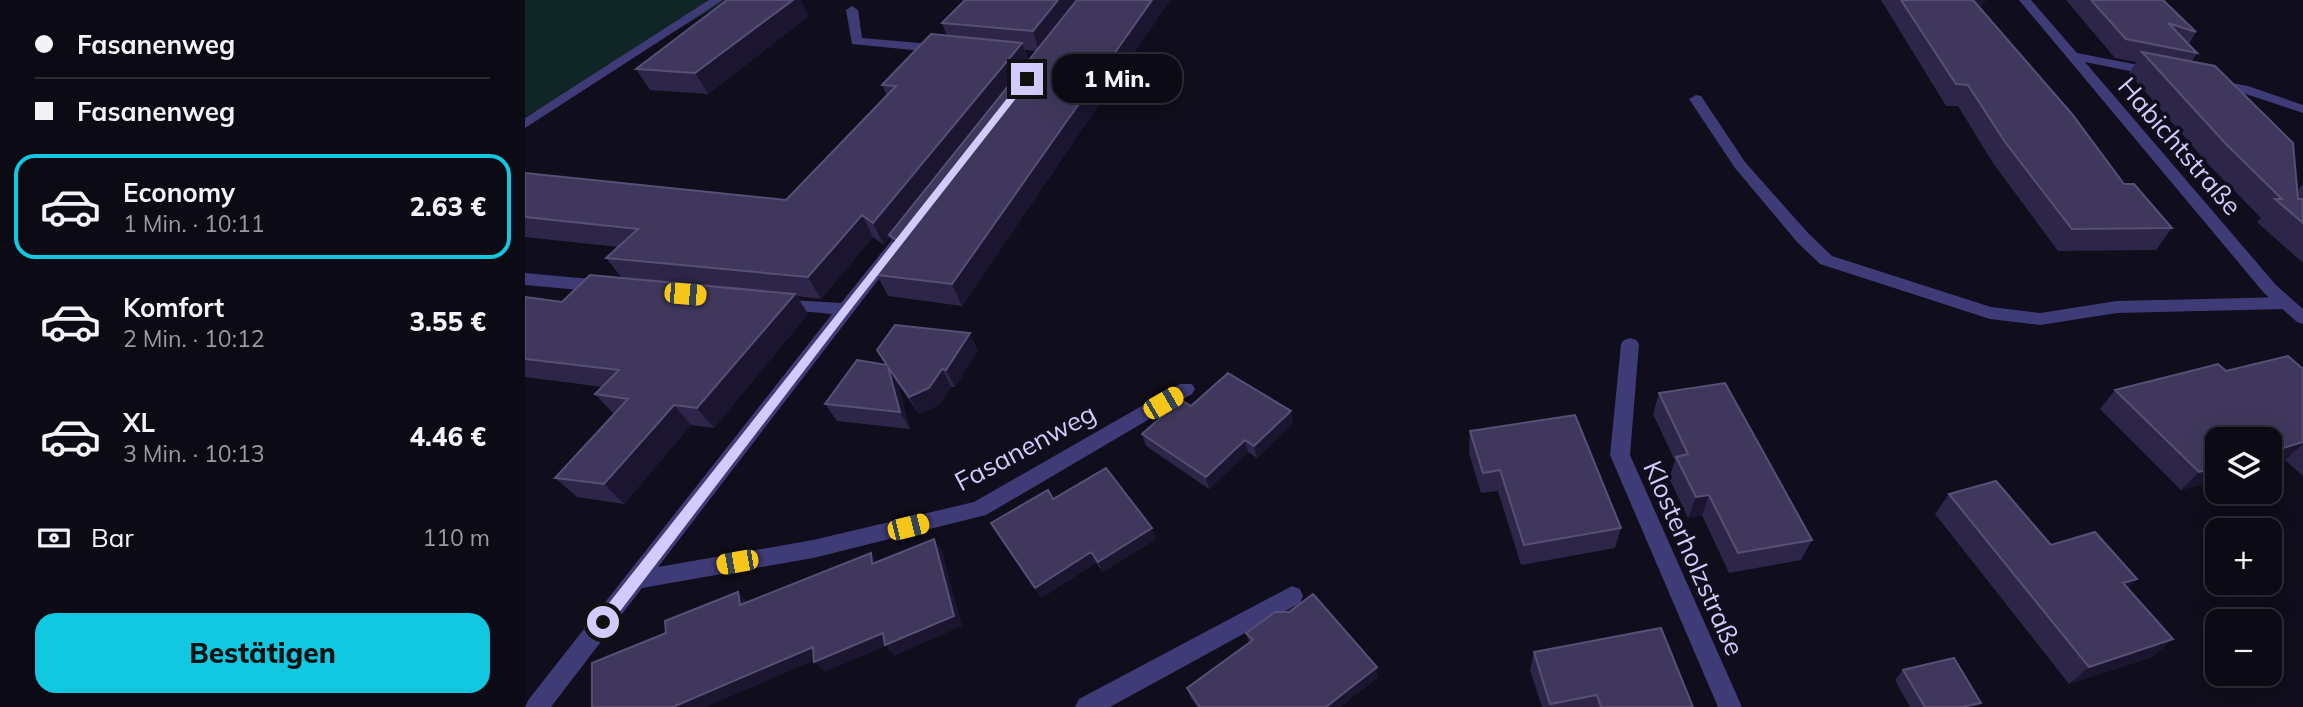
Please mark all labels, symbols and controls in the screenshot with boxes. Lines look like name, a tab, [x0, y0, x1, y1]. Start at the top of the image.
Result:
text: Fasanenweg	[77, 28, 235, 61]
callout: 1 Min.	[1051, 55, 1181, 104]
route end	[1011, 63, 1043, 95]
text: 1 Min.	[1084, 64, 1150, 93]
street label: Habichtstraße	[2111, 70, 2249, 222]
text: Fasanenweg	[77, 95, 235, 128]
icon: car	[39, 175, 102, 238]
text: Economy	[123, 176, 235, 209]
text: 2.63 €	[410, 190, 486, 223]
text: 1 Min. · 10:11	[123, 209, 265, 238]
car	[664, 282, 707, 306]
icon: car	[39, 290, 102, 353]
text: Komfort	[123, 291, 224, 324]
text: 3.55 €	[410, 305, 486, 338]
text: 2 Min. · 10:12	[123, 324, 265, 353]
car	[1140, 383, 1187, 423]
street label: Fasanenweg	[949, 396, 1101, 498]
icon: car	[39, 405, 102, 468]
text: XL	[123, 406, 155, 439]
text: 4.46 €	[410, 420, 486, 453]
map controls	[2205, 427, 2282, 686]
button: layers	[2205, 427, 2282, 504]
text: 3 Min. · 10:13	[123, 439, 265, 468]
street label: Klosterholzstraße	[1636, 455, 1752, 661]
car	[886, 512, 931, 542]
button: +	[2205, 518, 2282, 595]
icon: cash	[35, 519, 73, 557]
text: Bar	[91, 521, 134, 554]
text: 110 m	[422, 523, 490, 552]
car	[715, 548, 760, 576]
route start	[587, 606, 619, 638]
button: −	[2205, 609, 2282, 686]
button: Bestätigen	[35, 613, 490, 693]

